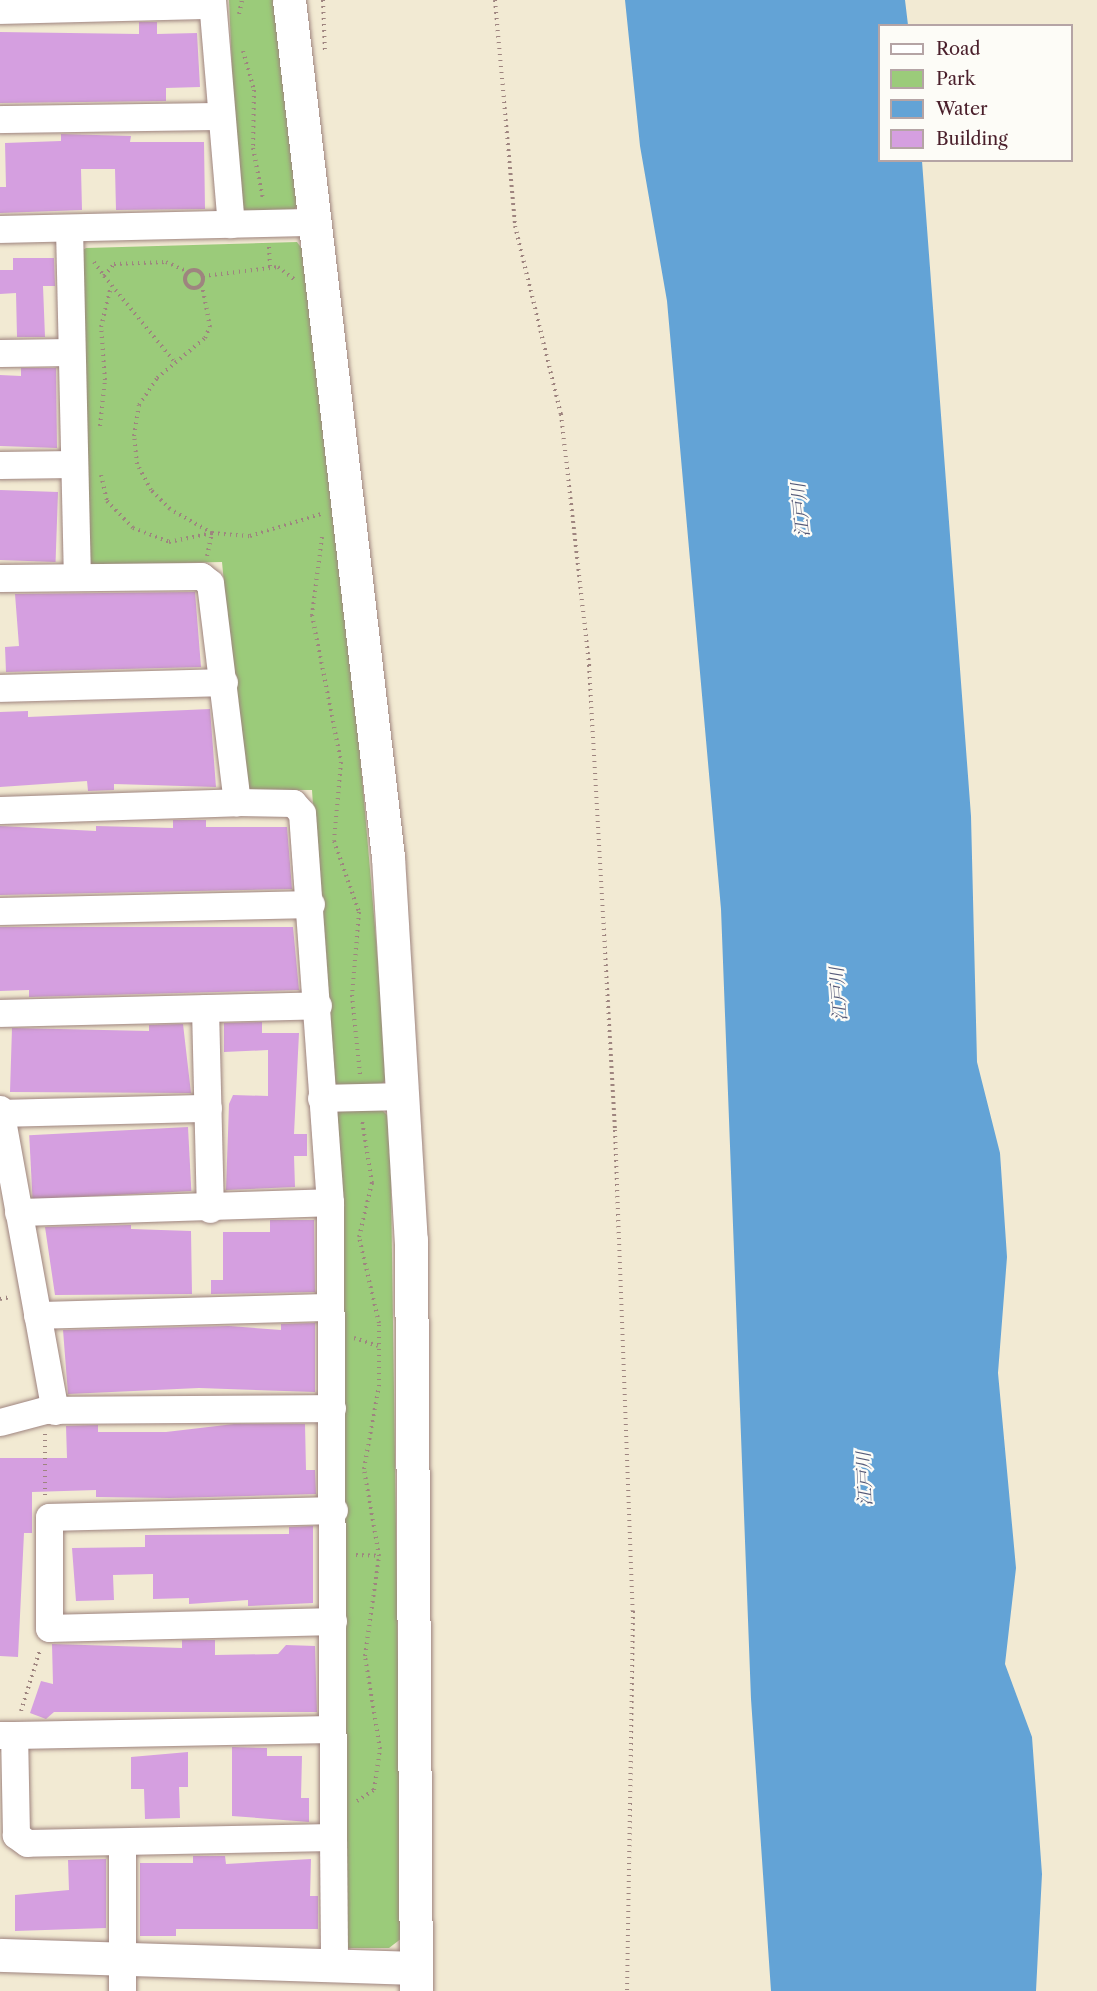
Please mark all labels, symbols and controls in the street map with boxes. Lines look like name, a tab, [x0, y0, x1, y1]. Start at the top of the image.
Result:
legend	[878, 24, 1073, 162]
text: Road	[936, 38, 981, 60]
text: Park	[936, 68, 975, 90]
text: Water	[936, 98, 988, 120]
text: Building	[936, 128, 1008, 150]
water label: 江戸川	[788, 482, 814, 538]
water label: 江戸川	[826, 966, 852, 1022]
water label: 江戸川	[853, 1452, 877, 1506]

